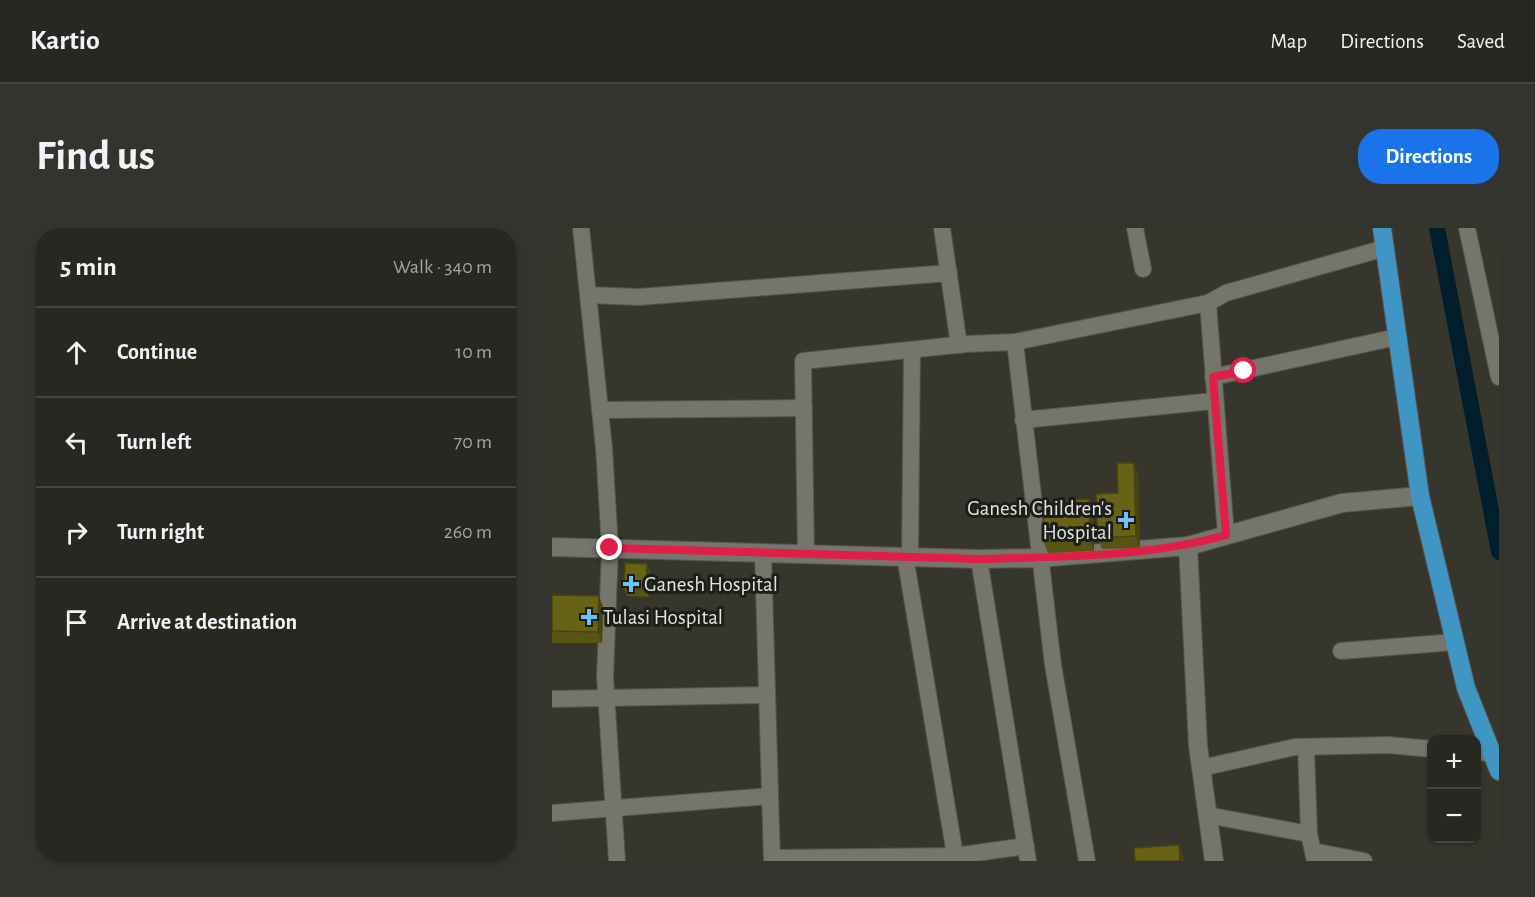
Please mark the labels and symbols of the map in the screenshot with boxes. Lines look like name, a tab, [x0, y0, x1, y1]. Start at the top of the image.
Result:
route start	[1230, 357, 1256, 383]
place label: Ganesh Children's Hospital	[967, 498, 1112, 543]
marker: Ganesh Children's Hospital	[1117, 511, 1135, 529]
route end	[596, 534, 622, 560]
place label: Ganesh Hospital	[644, 574, 778, 595]
marker: Ganesh Hospital	[622, 575, 640, 593]
place label: Tulasi Hospital	[603, 607, 723, 628]
marker: Tulasi Hospital	[580, 608, 598, 626]

